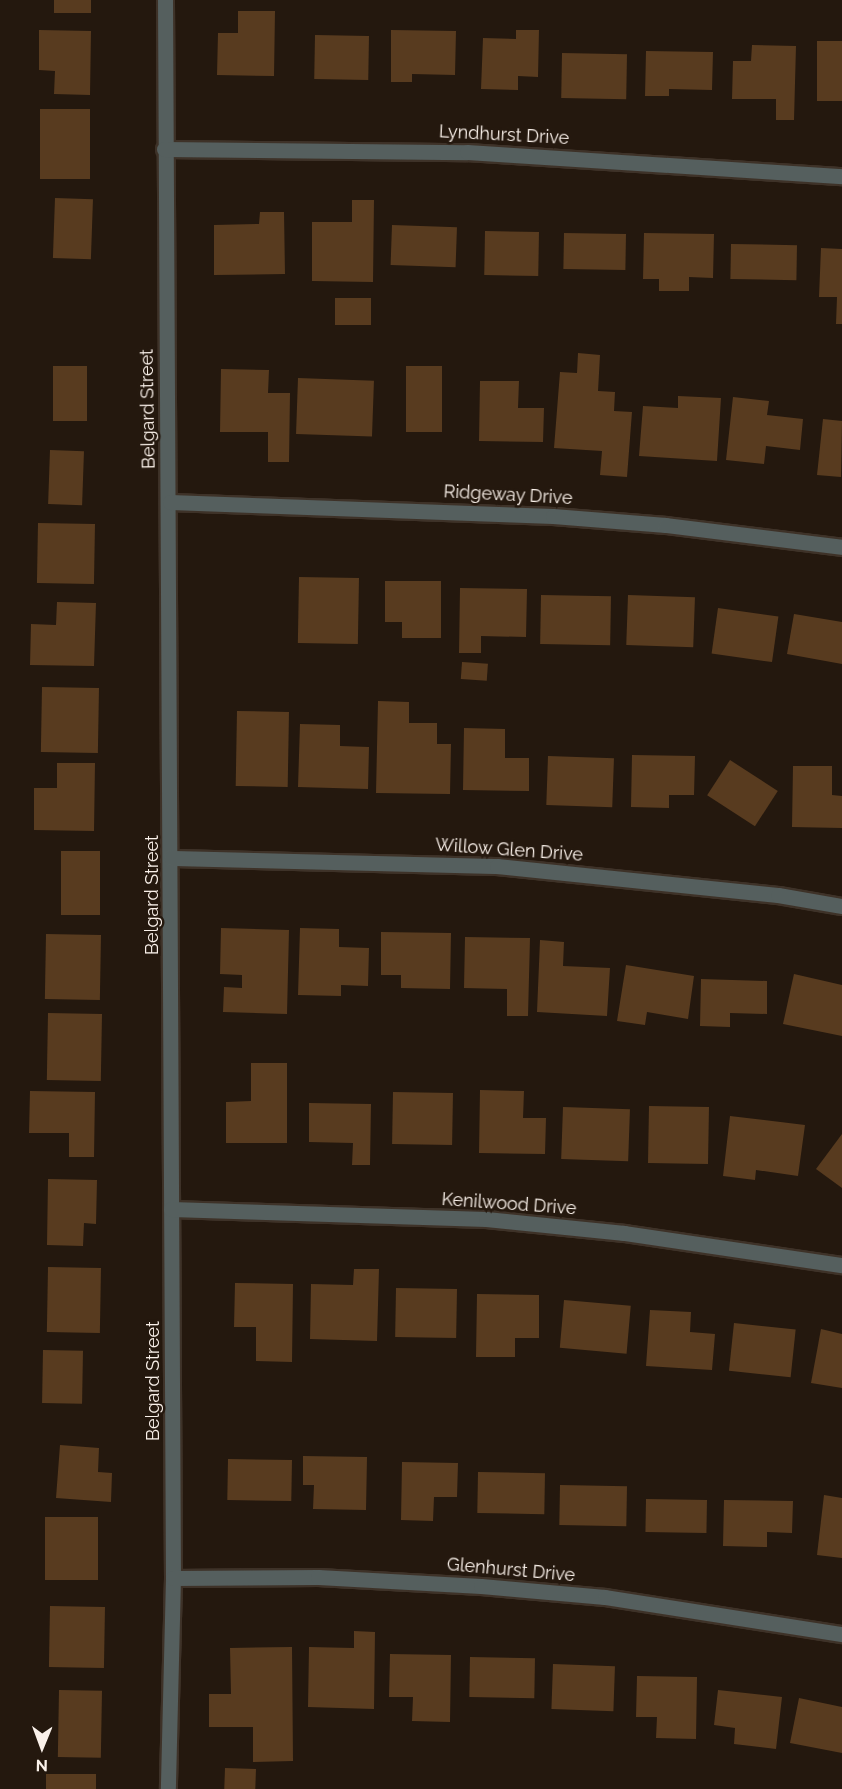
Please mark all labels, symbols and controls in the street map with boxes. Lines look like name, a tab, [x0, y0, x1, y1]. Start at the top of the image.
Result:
street label: Lyndhurst Drive	[438, 121, 570, 149]
street label: Belgard Street	[136, 349, 160, 469]
street label: Ridgeway Drive	[443, 481, 573, 509]
street label: Willow Glen Drive	[434, 834, 584, 866]
street label: Belgard Street	[141, 835, 163, 955]
street label: Kenilwood Drive	[441, 1189, 577, 1219]
street label: Belgard Street	[142, 1321, 164, 1441]
street label: Glenhurst Drive	[446, 1554, 576, 1586]
north arrow	[12, 1717, 72, 1777]
text: N	[35, 1756, 48, 1775]

